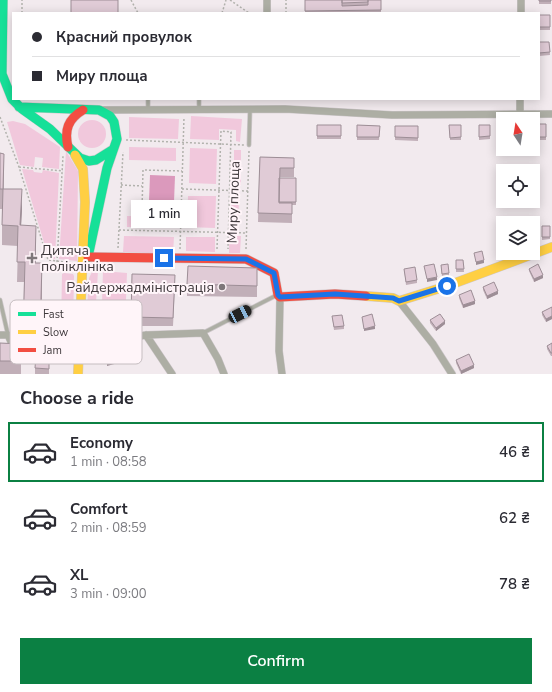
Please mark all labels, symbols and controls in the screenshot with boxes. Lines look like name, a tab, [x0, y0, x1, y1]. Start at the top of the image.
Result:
text: Красний провулок	[56, 27, 192, 47]
text: Миру площа	[56, 66, 148, 86]
north arrow	[496, 112, 540, 156]
map controls	[496, 112, 540, 260]
street label: Миру площа	[223, 160, 244, 244]
button: locate	[496, 164, 540, 208]
callout: 1 min	[131, 200, 197, 228]
text: 1 min	[147, 205, 181, 223]
button: layers	[496, 216, 540, 260]
place label: Дитяча поліклініка	[41, 241, 114, 276]
route end	[155, 249, 173, 267]
marker: Дитяча поліклініка	[26, 252, 38, 264]
route start	[438, 277, 456, 295]
place label: Райдержадміністрація	[66, 278, 214, 297]
marker: Райдержадміністрація	[217, 282, 227, 292]
legend	[10, 300, 142, 364]
car	[227, 303, 253, 325]
text: Fast	[43, 307, 64, 322]
text: Slow	[43, 325, 68, 340]
text: Jam	[42, 343, 62, 358]
text: Choose a ride	[20, 386, 134, 410]
text: Economy	[70, 433, 133, 453]
icon: car	[22, 434, 58, 470]
text: 46 ₴	[499, 442, 530, 462]
text: 1 min · 08:58	[70, 453, 146, 471]
text: Comfort	[70, 499, 127, 519]
icon: car	[22, 500, 58, 536]
text: 62 ₴	[499, 508, 530, 528]
text: 2 min · 08:59	[70, 519, 146, 537]
text: XL	[70, 565, 89, 585]
icon: car	[22, 566, 58, 602]
text: 78 ₴	[499, 574, 530, 594]
text: 3 min · 09:00	[70, 585, 146, 603]
button: Confirm	[20, 638, 532, 684]

